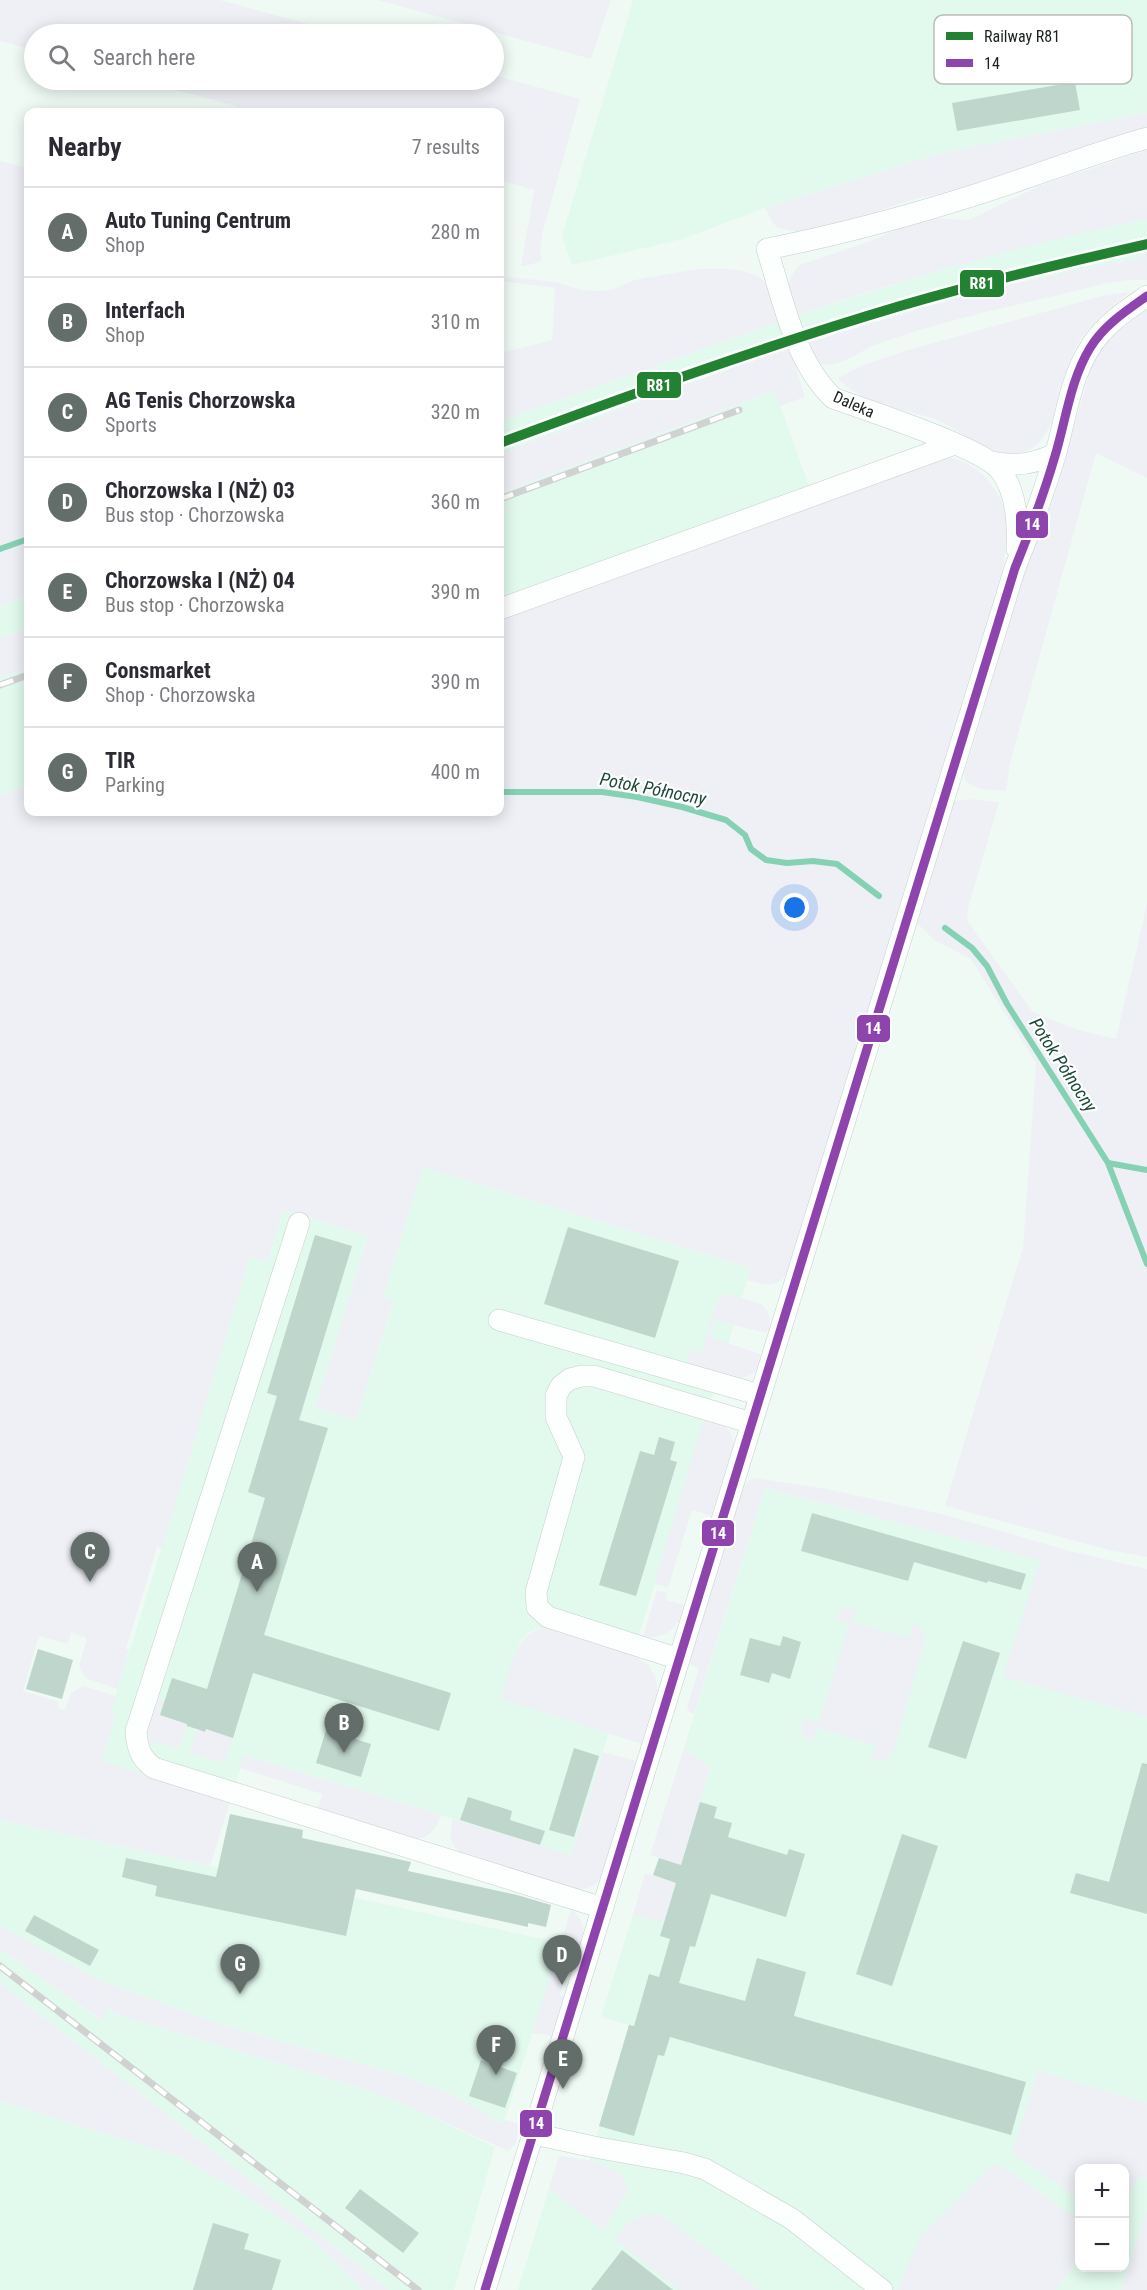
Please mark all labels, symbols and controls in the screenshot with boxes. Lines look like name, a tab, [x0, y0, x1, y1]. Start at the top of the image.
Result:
legend	[934, 15, 1132, 84]
search box	[24, 24, 504, 90]
text: Railway R81	[984, 27, 1060, 46]
icon: search	[45, 41, 78, 74]
text: Search here	[93, 45, 195, 70]
text: 14	[984, 54, 1000, 73]
text: Nearby	[48, 132, 122, 162]
text: 7 results	[412, 135, 480, 159]
text: Auto Tuning Centrum	[105, 208, 291, 233]
text: A	[62, 220, 73, 244]
text: 280 m	[431, 220, 480, 244]
text: Shop	[105, 233, 145, 257]
line badge: R81	[959, 269, 1005, 298]
text: R81	[969, 274, 995, 293]
text: Interfach	[105, 298, 185, 323]
text: B	[62, 310, 73, 334]
text: 310 m	[431, 310, 480, 334]
text: Shop	[105, 323, 145, 347]
line badge: R81	[636, 371, 682, 399]
text: R81	[646, 376, 672, 395]
street label: Daleka	[830, 387, 877, 422]
text: AG Tenis Chorzowska	[105, 388, 295, 413]
text: C	[62, 400, 73, 424]
text: 320 m	[431, 400, 480, 424]
text: Sports	[105, 413, 157, 437]
text: Chorzowska I (NŻ) 03	[105, 478, 295, 503]
text: D	[62, 490, 73, 514]
text: 360 m	[431, 490, 480, 514]
text: Bus stop · Chorzowska	[105, 503, 285, 527]
line badge: 14	[1015, 510, 1049, 539]
text: 14	[1024, 515, 1040, 534]
text: Chorzowska I (NŻ) 04	[105, 568, 295, 593]
text: E	[63, 580, 72, 604]
text: 390 m	[431, 580, 480, 604]
text: Bus stop · Chorzowska	[105, 593, 285, 617]
text: Consmarket	[105, 658, 211, 683]
text: F	[63, 670, 72, 694]
text: 390 m	[431, 670, 480, 694]
text: Shop · Chorzowska	[105, 683, 256, 707]
text: TIR	[105, 748, 135, 773]
text: G	[62, 760, 73, 784]
text: 400 m	[431, 760, 480, 784]
water label: Potok Północny	[598, 768, 709, 809]
text: Parking	[105, 773, 165, 797]
your location	[780, 893, 809, 922]
line badge: 14	[856, 1014, 891, 1043]
water label: Potok Północny	[1025, 1014, 1102, 1116]
text: 14	[865, 1019, 881, 1038]
line badge: 14	[701, 1519, 735, 1547]
text: 14	[710, 1524, 726, 1543]
pin: C	[70, 1532, 110, 1582]
pin: A	[238, 1542, 276, 1592]
pin: B	[324, 1704, 364, 1753]
pin: D	[542, 1936, 582, 1985]
pin: G	[220, 1944, 260, 1994]
pin: F	[476, 2026, 516, 2075]
pin: E	[544, 2040, 582, 2089]
line badge: 14	[519, 2109, 553, 2138]
text: 14	[528, 2114, 544, 2133]
map controls	[1075, 2164, 1129, 2272]
button: +	[1075, 2164, 1129, 2218]
button: −	[1075, 2218, 1129, 2272]

